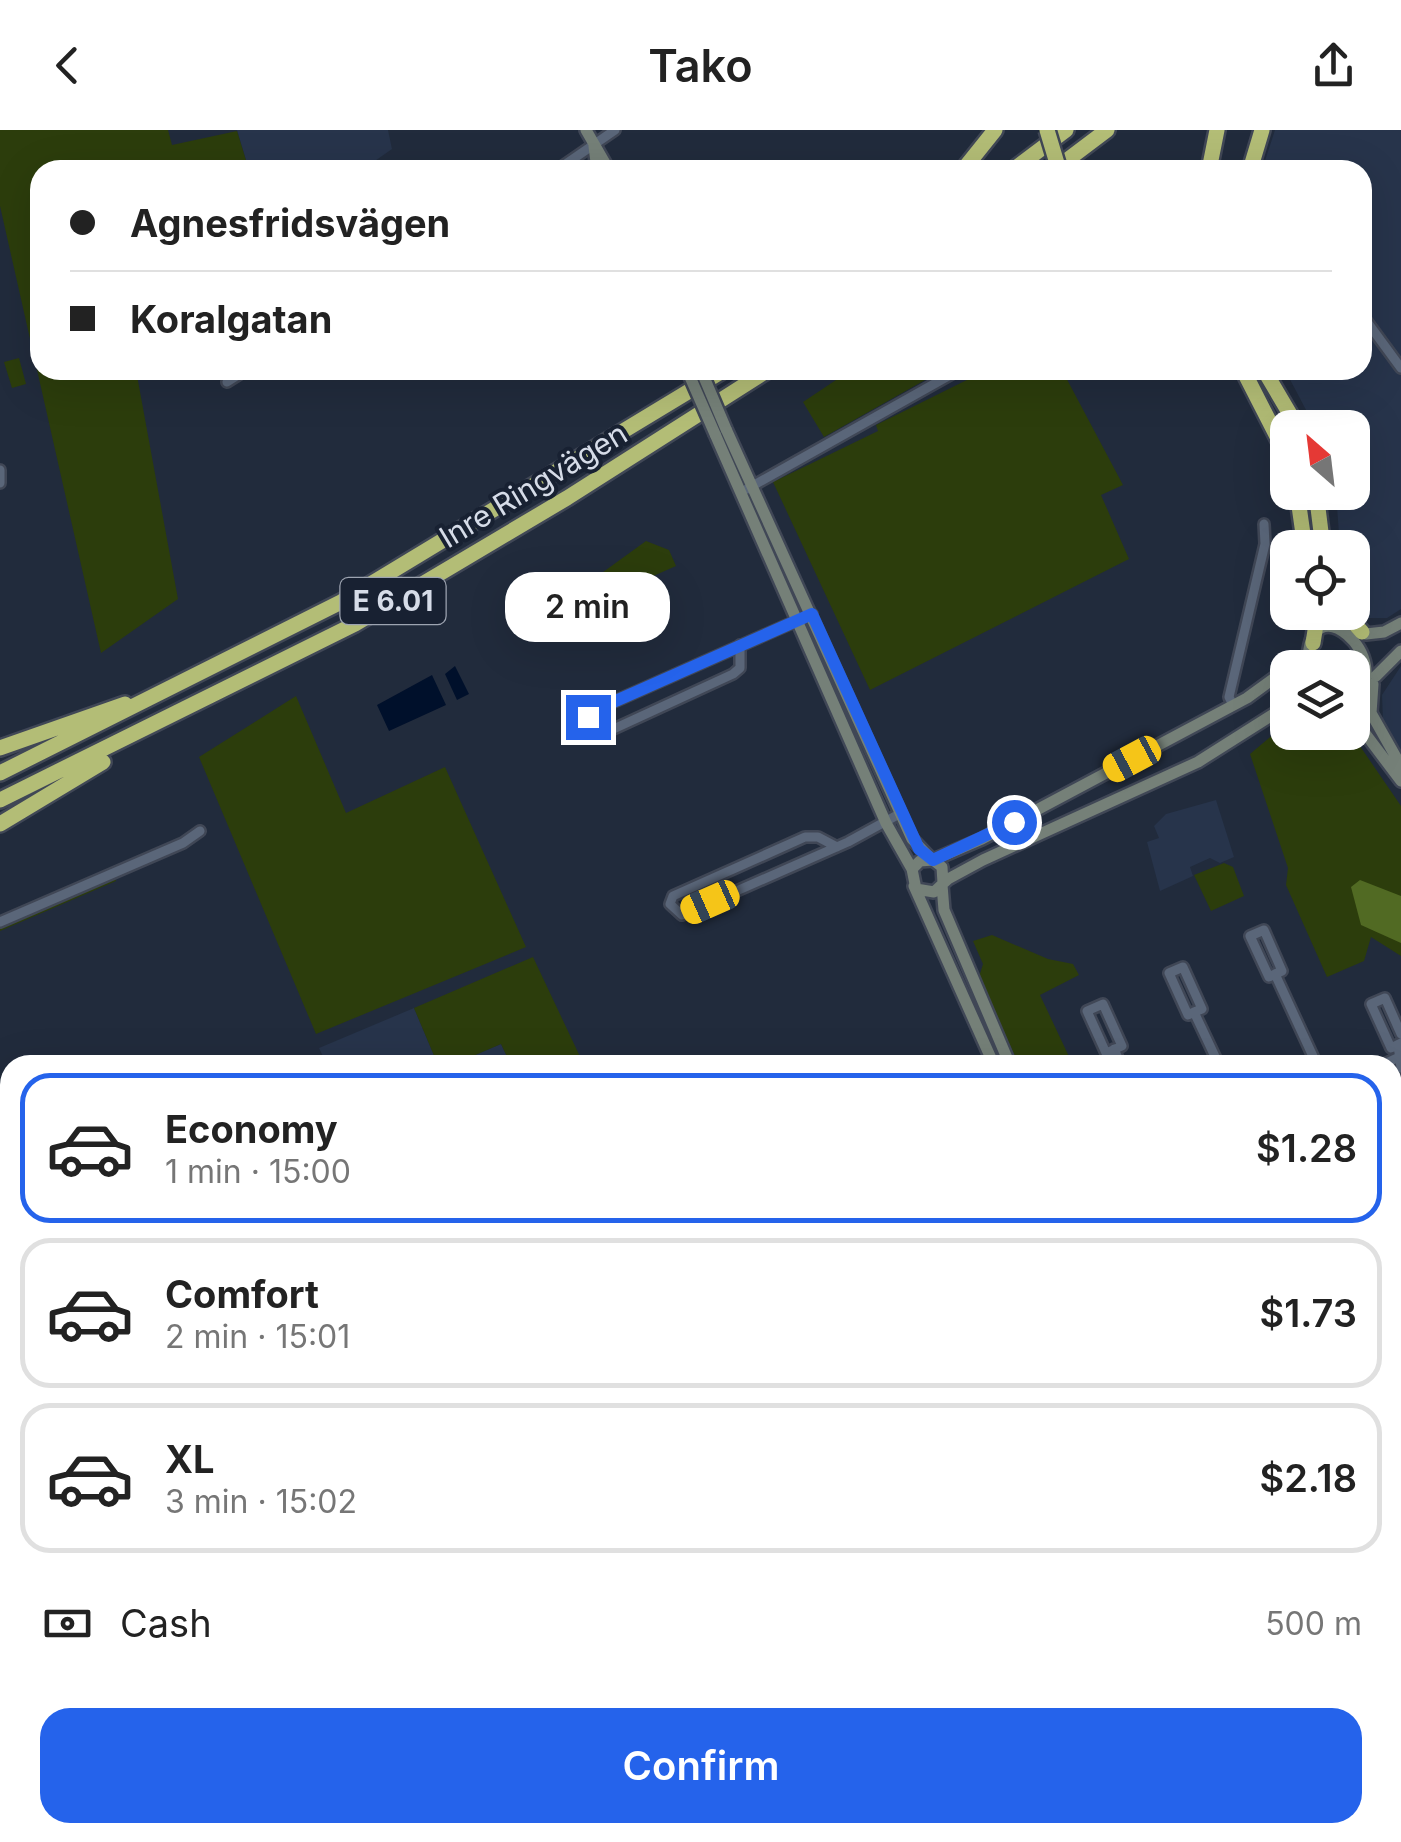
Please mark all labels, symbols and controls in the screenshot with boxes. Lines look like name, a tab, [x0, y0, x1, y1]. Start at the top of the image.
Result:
icon: back	[40, 38, 95, 93]
text: Tako	[648, 38, 753, 93]
icon: share	[1306, 38, 1361, 93]
text: Agnesfridsvägen	[130, 200, 450, 246]
text: Koralgatan	[130, 296, 332, 342]
north arrow	[1270, 410, 1370, 510]
map controls	[1270, 410, 1370, 750]
street label: Inre Ringvägen	[433, 415, 633, 555]
button: locate	[1270, 530, 1370, 630]
callout: 2 min	[506, 572, 670, 642]
road number: E 6.01	[340, 578, 446, 624]
text: 2 min	[545, 587, 630, 626]
button: layers	[1270, 650, 1370, 750]
route end	[566, 695, 611, 740]
car	[1098, 732, 1166, 786]
route start	[992, 800, 1037, 845]
car	[676, 876, 744, 928]
icon: car	[45, 1103, 135, 1193]
text: Economy	[165, 1106, 338, 1152]
text: $1.28	[1256, 1125, 1357, 1171]
text: 1 min · 15:00	[165, 1152, 351, 1191]
icon: car	[45, 1268, 135, 1358]
text: Comfort	[165, 1271, 319, 1317]
text: $1.73	[1259, 1290, 1357, 1336]
text: 2 min · 15:01	[165, 1317, 350, 1356]
icon: car	[45, 1433, 135, 1523]
text: XL	[165, 1436, 215, 1482]
text: $2.18	[1259, 1455, 1357, 1501]
text: 3 min · 15:02	[165, 1482, 357, 1521]
icon: cash	[40, 1596, 95, 1651]
text: Cash	[120, 1600, 212, 1646]
text: 500 m	[1265, 1604, 1362, 1643]
button: Confirm	[40, 1708, 1362, 1823]

